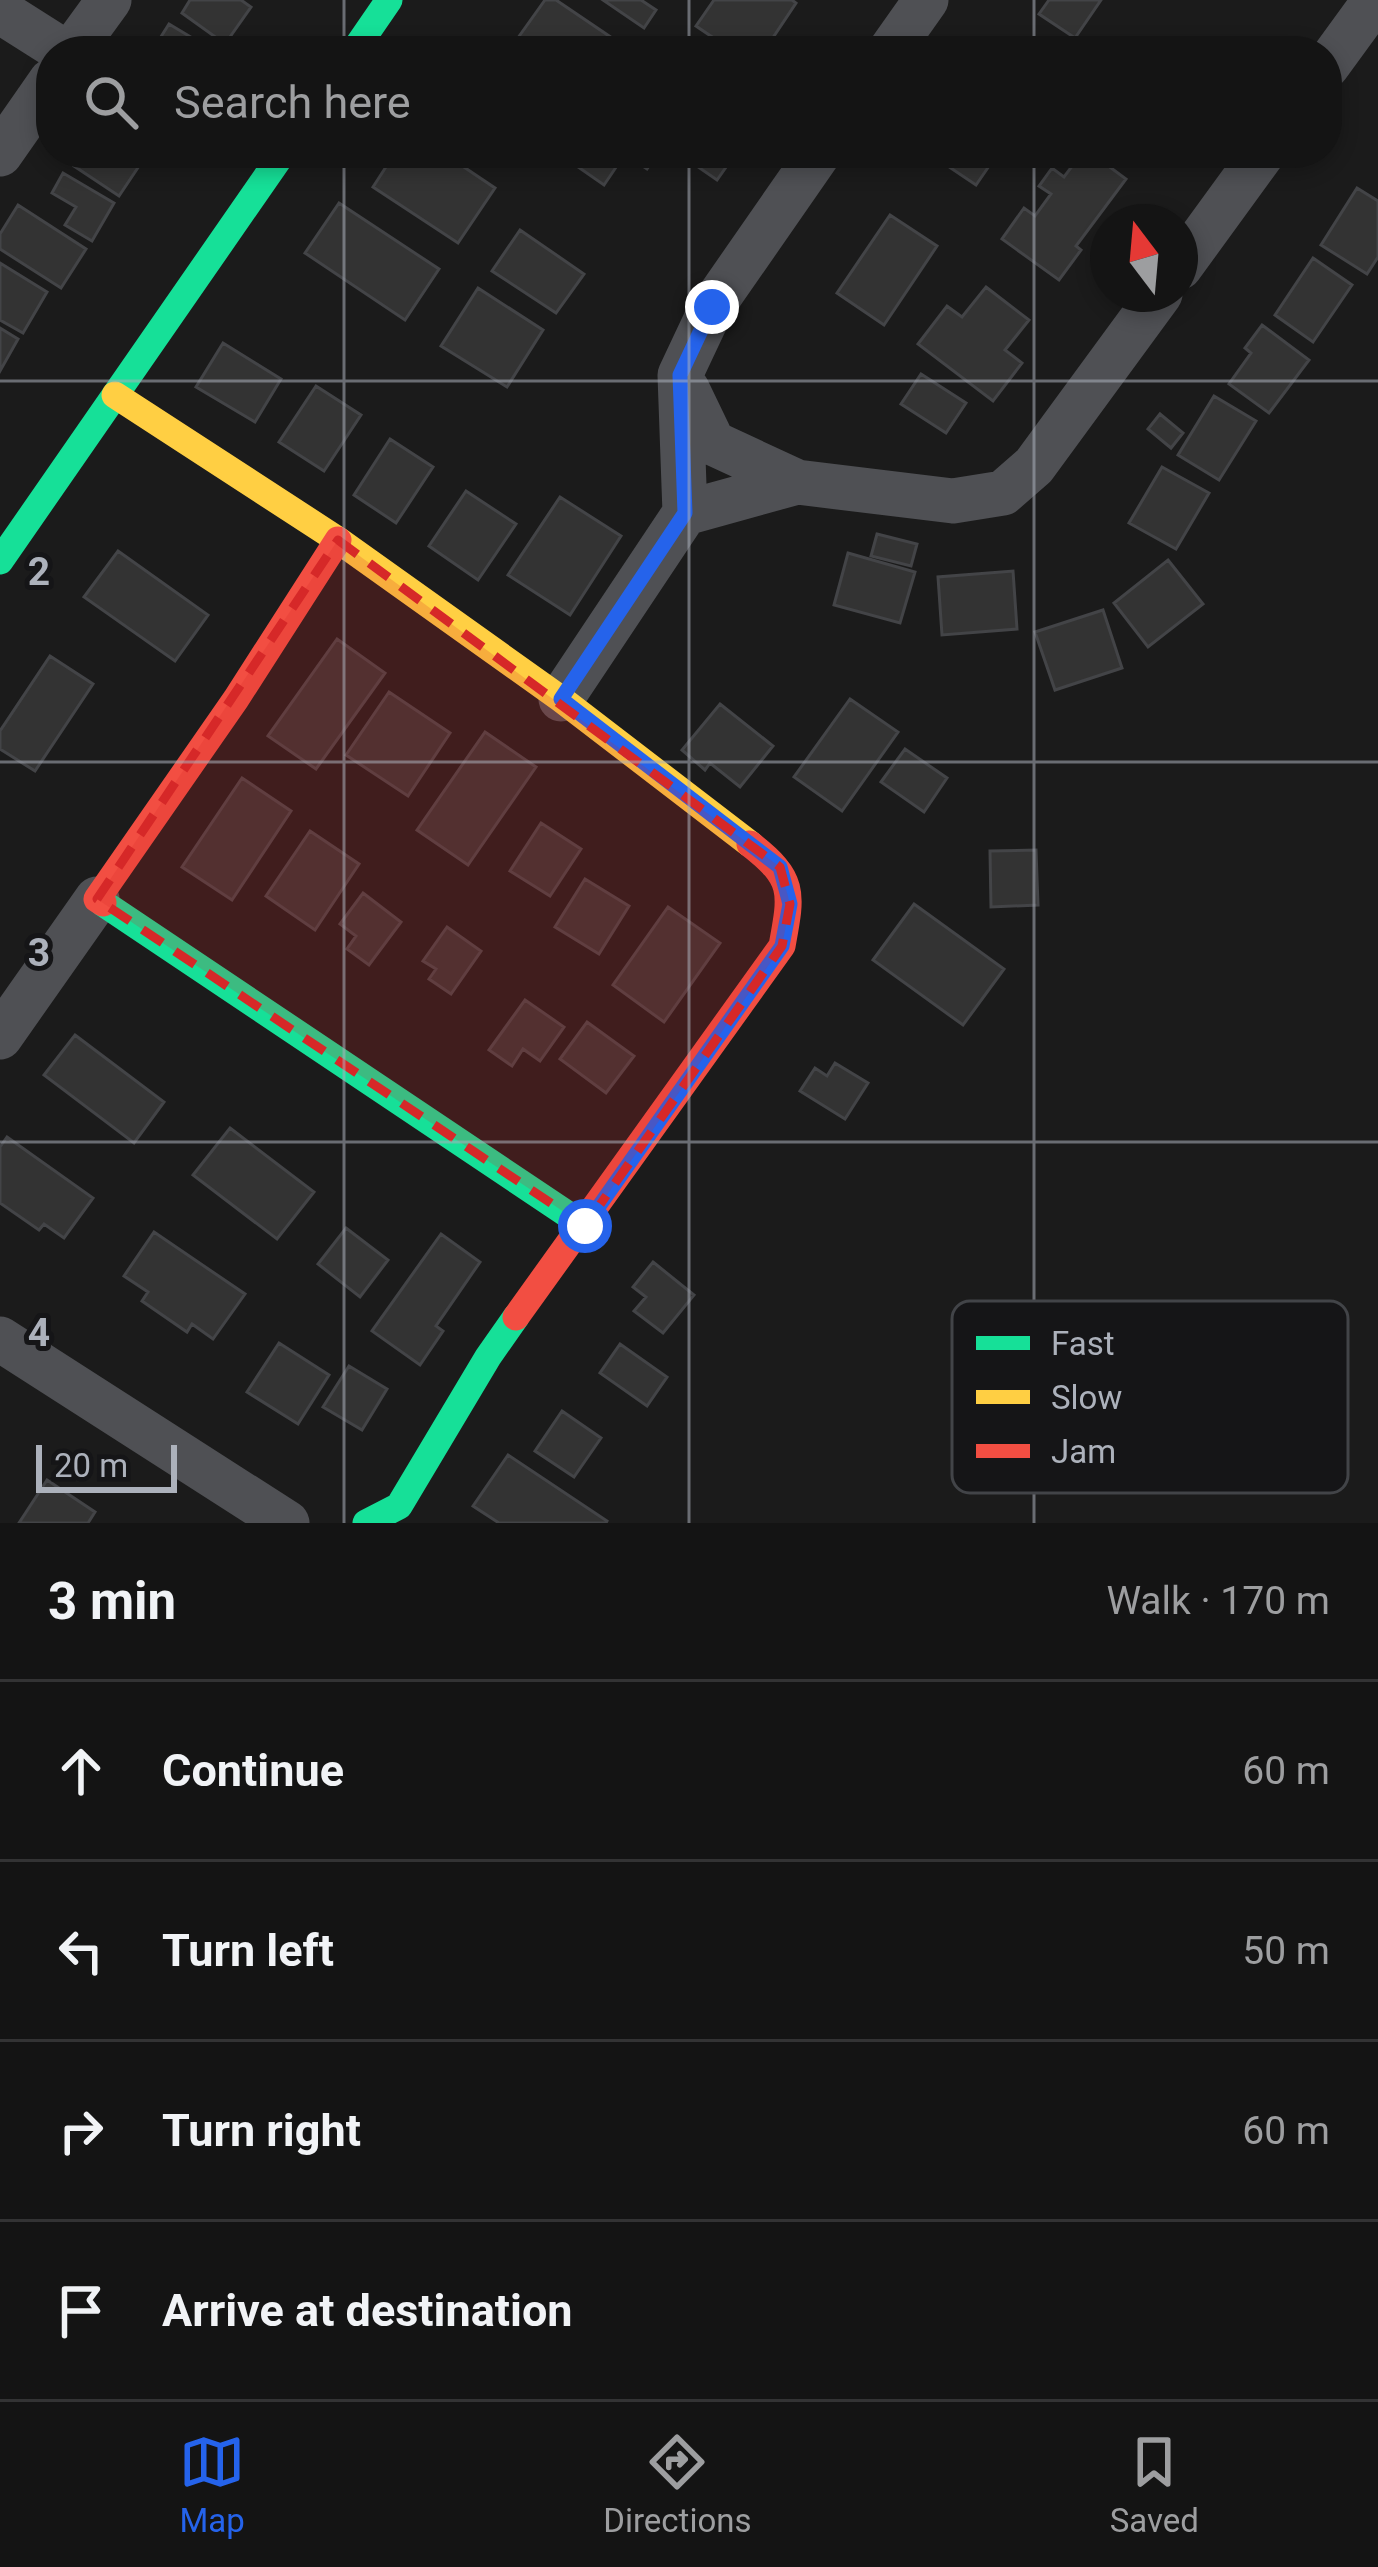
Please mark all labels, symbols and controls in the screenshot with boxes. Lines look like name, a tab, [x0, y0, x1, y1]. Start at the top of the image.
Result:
search box	[36, 36, 1342, 168]
icon: search	[78, 69, 144, 135]
text: Search here	[174, 76, 411, 129]
north arrow	[1090, 204, 1198, 312]
route end	[685, 280, 739, 334]
text: 2	[28, 549, 50, 595]
text: 3	[28, 930, 50, 976]
route start	[558, 1199, 612, 1253]
legend	[952, 1301, 1348, 1493]
text: 4	[28, 1310, 50, 1356]
text: Fast	[1051, 1324, 1114, 1363]
text: Slow	[1051, 1378, 1122, 1417]
text: Jam	[1051, 1432, 1116, 1471]
scale bar	[36, 1439, 177, 1492]
text: 20 m	[54, 1446, 128, 1485]
text: 3 min	[48, 1572, 176, 1631]
text: Walk · 170 m	[1106, 1578, 1330, 1624]
icon: ahead	[48, 1738, 114, 1804]
text: Continue	[162, 1744, 344, 1797]
text: 60 m	[1242, 1748, 1330, 1794]
icon: left	[48, 1918, 114, 1984]
text: Turn left	[162, 1924, 334, 1977]
text: 50 m	[1242, 1928, 1330, 1974]
icon: right	[48, 2098, 114, 2164]
text: Turn right	[162, 2104, 361, 2157]
text: 60 m	[1242, 2108, 1330, 2154]
icon: arrive	[48, 2278, 114, 2344]
text: Arrive at destination	[162, 2284, 573, 2337]
tab: Map	[179, 2429, 245, 2540]
tab: Directions	[603, 2429, 752, 2540]
tab: Saved	[1110, 2429, 1199, 2540]

